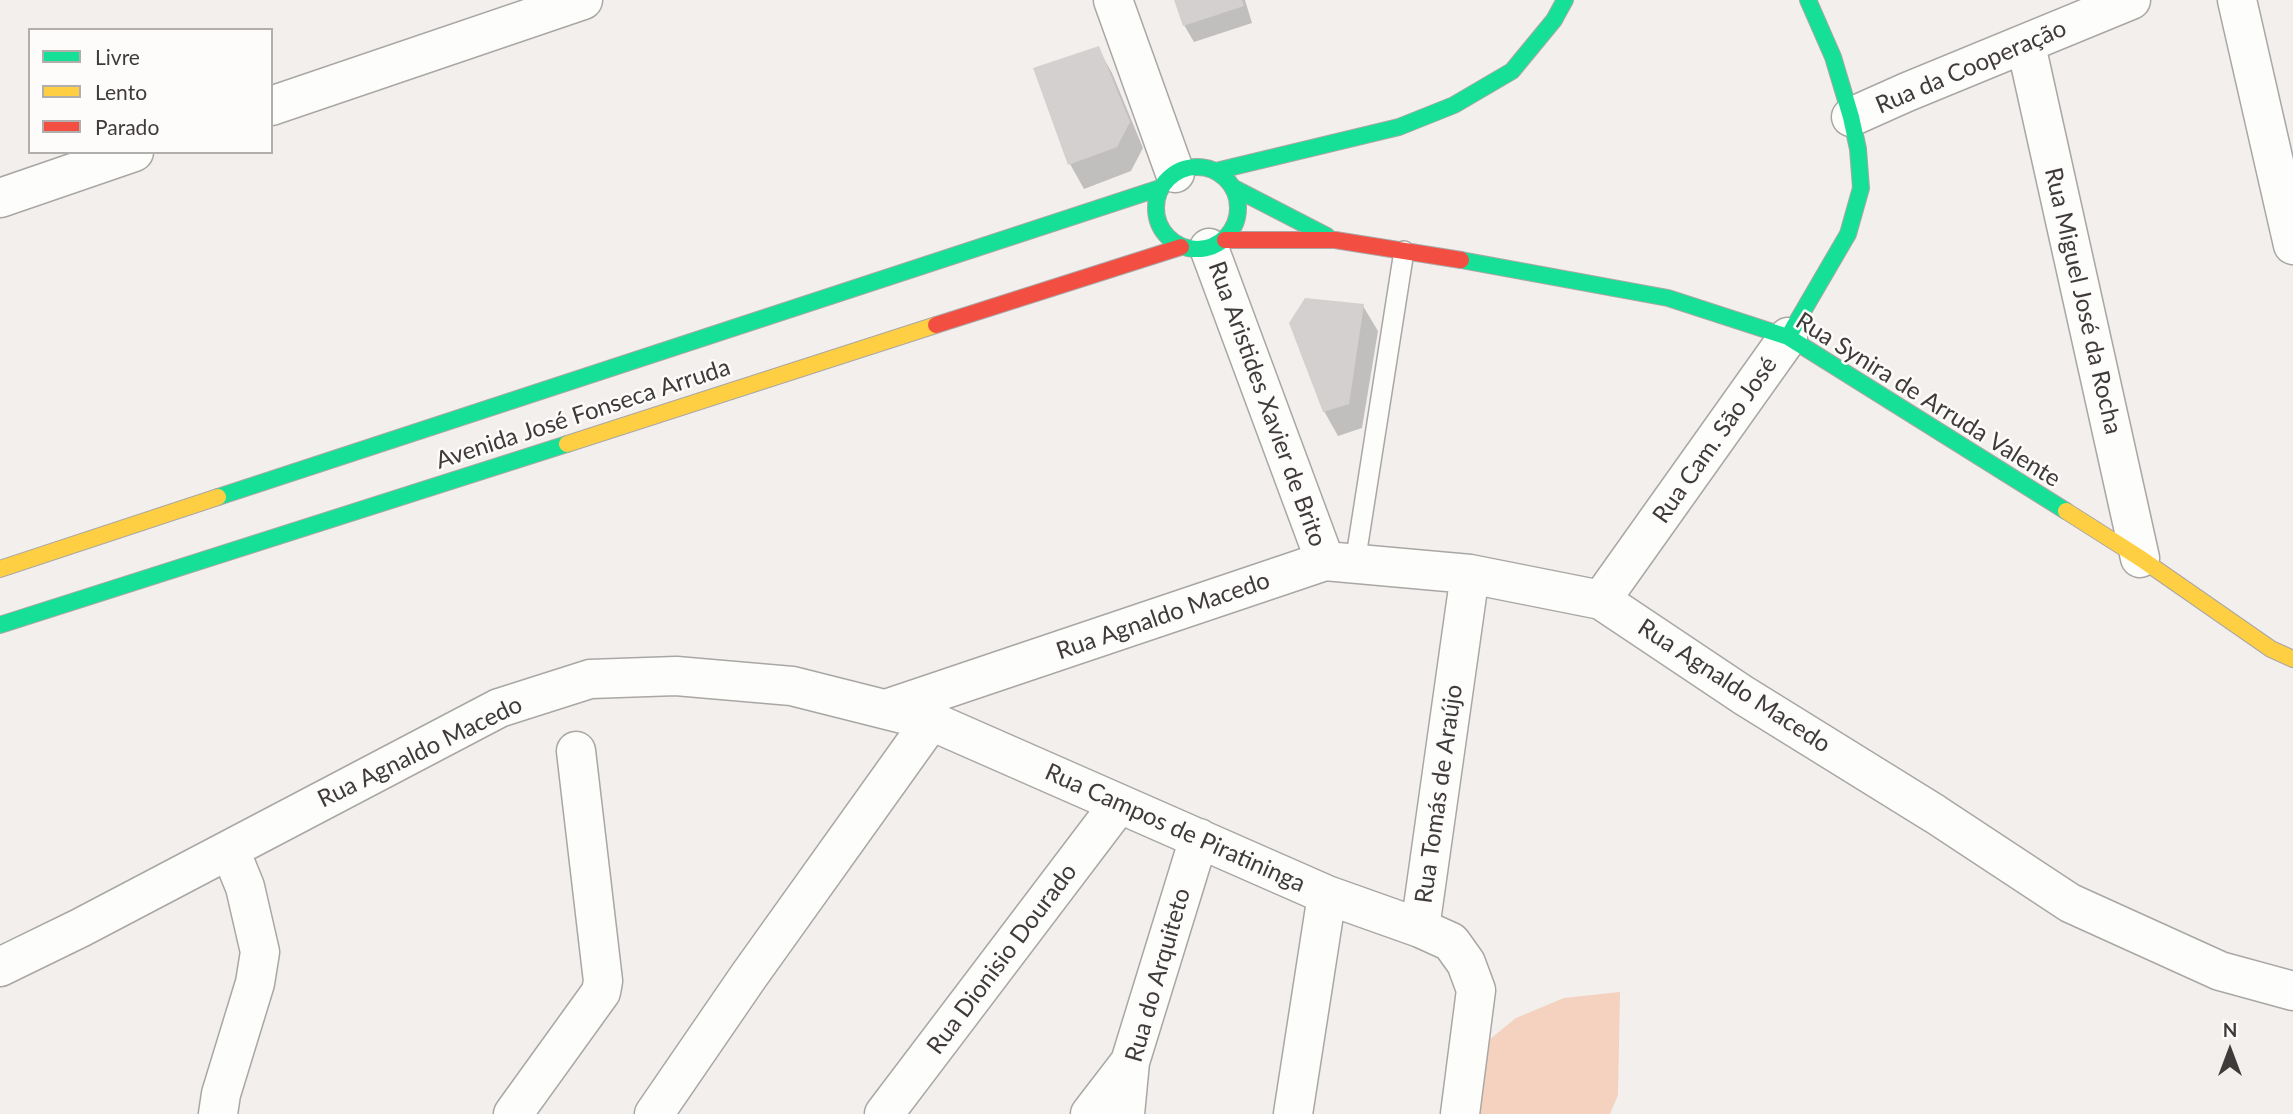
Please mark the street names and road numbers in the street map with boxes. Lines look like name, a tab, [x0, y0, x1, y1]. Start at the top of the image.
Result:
street label: Rua da Cooperação	[1871, 14, 2071, 120]
street label: Rua Miguel José da Rocha	[2038, 165, 2128, 437]
street label: Rua Aristides Xavier de Brito	[1202, 257, 1332, 551]
street label: Rua Synira de Arruda Valente	[1790, 307, 2066, 493]
street label: Rua Cam. São José	[1647, 351, 1783, 529]
street label: Avenida José Fonseca Arruda	[432, 353, 734, 475]
street label: Rua Agnaldo Macedo	[1053, 566, 1273, 666]
street label: Rua Agnaldo Macedo	[1632, 613, 1836, 759]
street label: Rua Tomás de Araújo	[1409, 683, 1469, 905]
street label: Rua Agnaldo Macedo	[313, 690, 527, 814]
street label: Rua Campos de Piratininga	[1040, 758, 1310, 898]
street label: Rua Dionisio Dourado	[921, 858, 1083, 1060]
street label: Rua do Arquiteto	[1119, 885, 1197, 1065]

